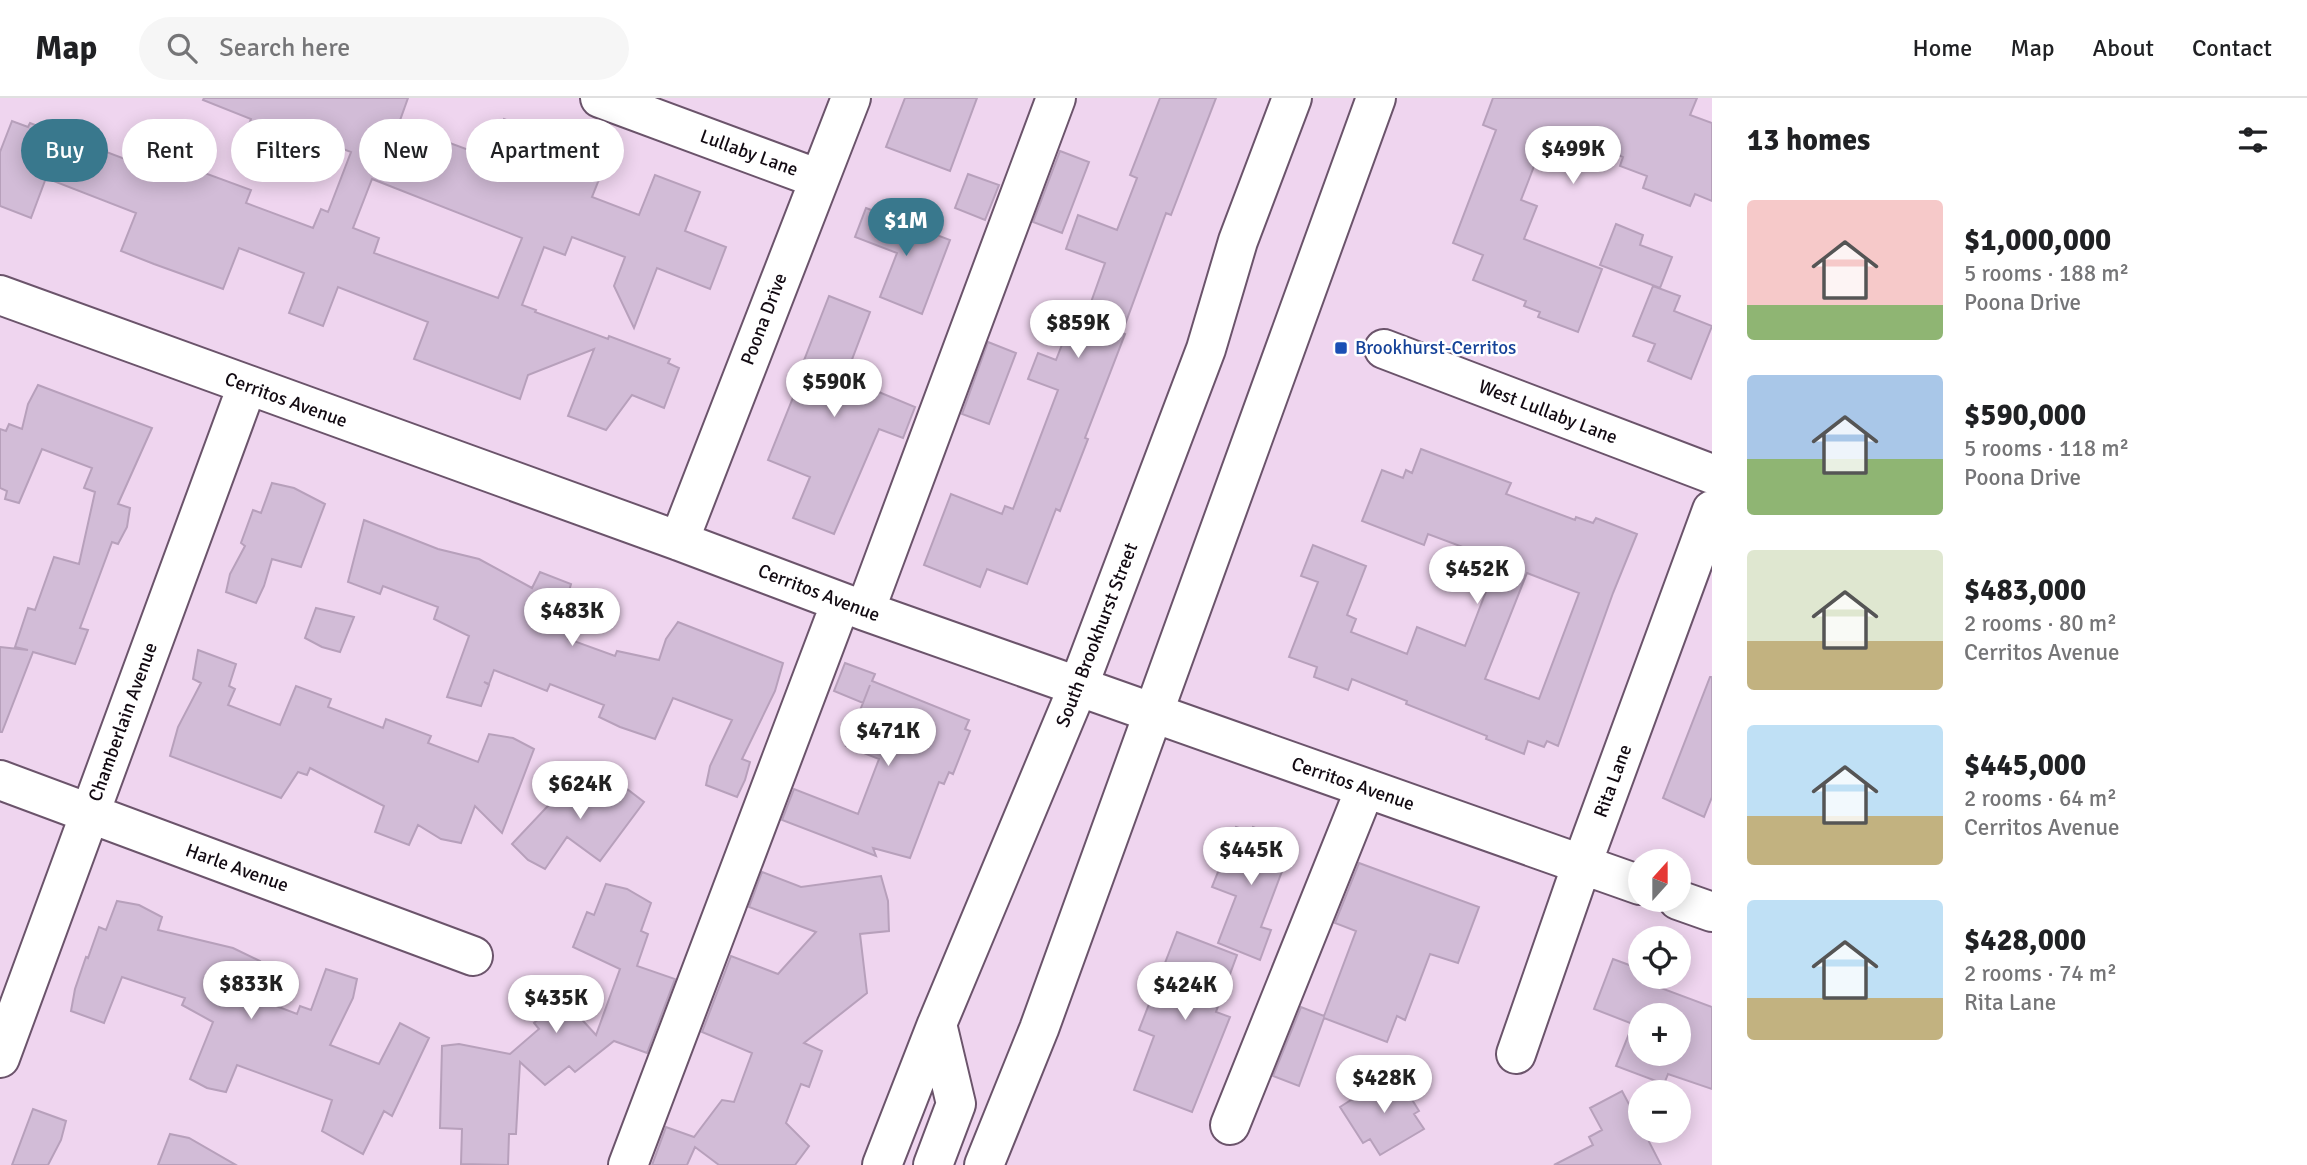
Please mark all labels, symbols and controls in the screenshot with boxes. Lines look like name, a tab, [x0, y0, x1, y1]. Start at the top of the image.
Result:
search box	[139, 17, 629, 80]
text: Map	[35, 28, 97, 69]
icon: search	[163, 29, 201, 67]
text: Search here	[219, 32, 350, 64]
text: Home	[1912, 33, 1972, 63]
text: Map	[2010, 33, 2055, 63]
text: About	[2093, 33, 2154, 63]
text: Contact	[2192, 33, 2272, 63]
chip: Buy	[21, 119, 108, 182]
chip: Rent	[122, 119, 217, 182]
chip: Filters	[231, 119, 345, 182]
chip: New	[359, 119, 452, 182]
chip: Apartment	[466, 119, 624, 182]
icon: filters	[2234, 121, 2272, 159]
text: 13 homes	[1747, 122, 1870, 159]
street label: Lullaby Lane	[697, 124, 801, 182]
pin: $499K	[1524, 126, 1622, 186]
text: $499K	[1541, 134, 1605, 163]
pin: $1M	[872, 198, 940, 258]
text: $1M	[884, 206, 928, 235]
text: $1,000,000	[1964, 222, 2111, 259]
icon: home	[1803, 228, 1887, 312]
text: 5 rooms · 188 m²	[1964, 259, 2129, 288]
street label: Poona Drive	[735, 270, 793, 368]
text: Poona Drive	[1964, 288, 2081, 317]
pin: $859K	[1029, 300, 1127, 360]
text: $859K	[1046, 308, 1110, 337]
place label: Brookhurst-Cerritos	[1355, 336, 1516, 360]
marker: Brookhurst-Cerritos	[1333, 340, 1349, 356]
pin: $590K	[785, 360, 883, 419]
street label: Cerritos Avenue	[222, 367, 350, 433]
text: $590K	[802, 367, 866, 396]
street label: West Lullaby Lane	[1475, 374, 1621, 450]
text: $590,000	[1964, 397, 2086, 434]
icon: home	[1803, 403, 1887, 487]
text: 5 rooms · 118 m²	[1964, 434, 2129, 463]
text: Poona Drive	[1964, 463, 2081, 492]
street label: South Brookhurst Street	[1051, 539, 1143, 731]
pin: $452K	[1428, 546, 1526, 606]
text: $452K	[1445, 554, 1509, 583]
street label: Cerritos Avenue	[755, 559, 883, 627]
text: $483,000	[1964, 572, 2086, 609]
icon: home	[1803, 578, 1887, 662]
pin: $483K	[523, 588, 621, 648]
text: $483K	[540, 596, 604, 625]
text: 2 rooms · 80 m²	[1964, 609, 2117, 638]
text: Cerritos Avenue	[1964, 638, 2120, 667]
street label: Chamberlain Avenue	[83, 639, 163, 805]
pin: $471K	[839, 708, 937, 768]
text: $471K	[856, 716, 920, 745]
street label: Rita Lane	[1589, 741, 1637, 821]
text: $445,000	[1964, 747, 2086, 784]
street label: Cerritos Avenue	[1288, 752, 1418, 816]
icon: home	[1803, 753, 1887, 837]
pin: $624K	[531, 762, 629, 821]
text: $624K	[548, 769, 612, 798]
text: 2 rooms · 64 m²	[1964, 784, 2117, 813]
text: Cerritos Avenue	[1964, 813, 2120, 842]
pin: $445K	[1202, 828, 1300, 887]
text: $445K	[1219, 835, 1283, 864]
street label: Harle Avenue	[182, 838, 292, 898]
north arrow	[1628, 849, 1690, 912]
map controls	[1628, 849, 1691, 1143]
text: $428,000	[1964, 922, 2086, 959]
button: locate	[1628, 926, 1691, 989]
icon: home	[1803, 928, 1887, 1012]
text: 2 rooms · 74 m²	[1964, 959, 2117, 988]
pin: $833K	[202, 962, 300, 1021]
pin: $424K	[1136, 962, 1234, 1022]
text: $833K	[219, 969, 283, 998]
text: $424K	[1153, 970, 1217, 999]
pin: $435K	[507, 976, 605, 1035]
text: $435K	[524, 983, 588, 1012]
text: Rita Lane	[1964, 988, 2056, 1017]
button: +	[1628, 1003, 1691, 1066]
pin: $428K	[1335, 1056, 1433, 1115]
text: $428K	[1352, 1063, 1416, 1092]
button: −	[1628, 1080, 1691, 1143]

